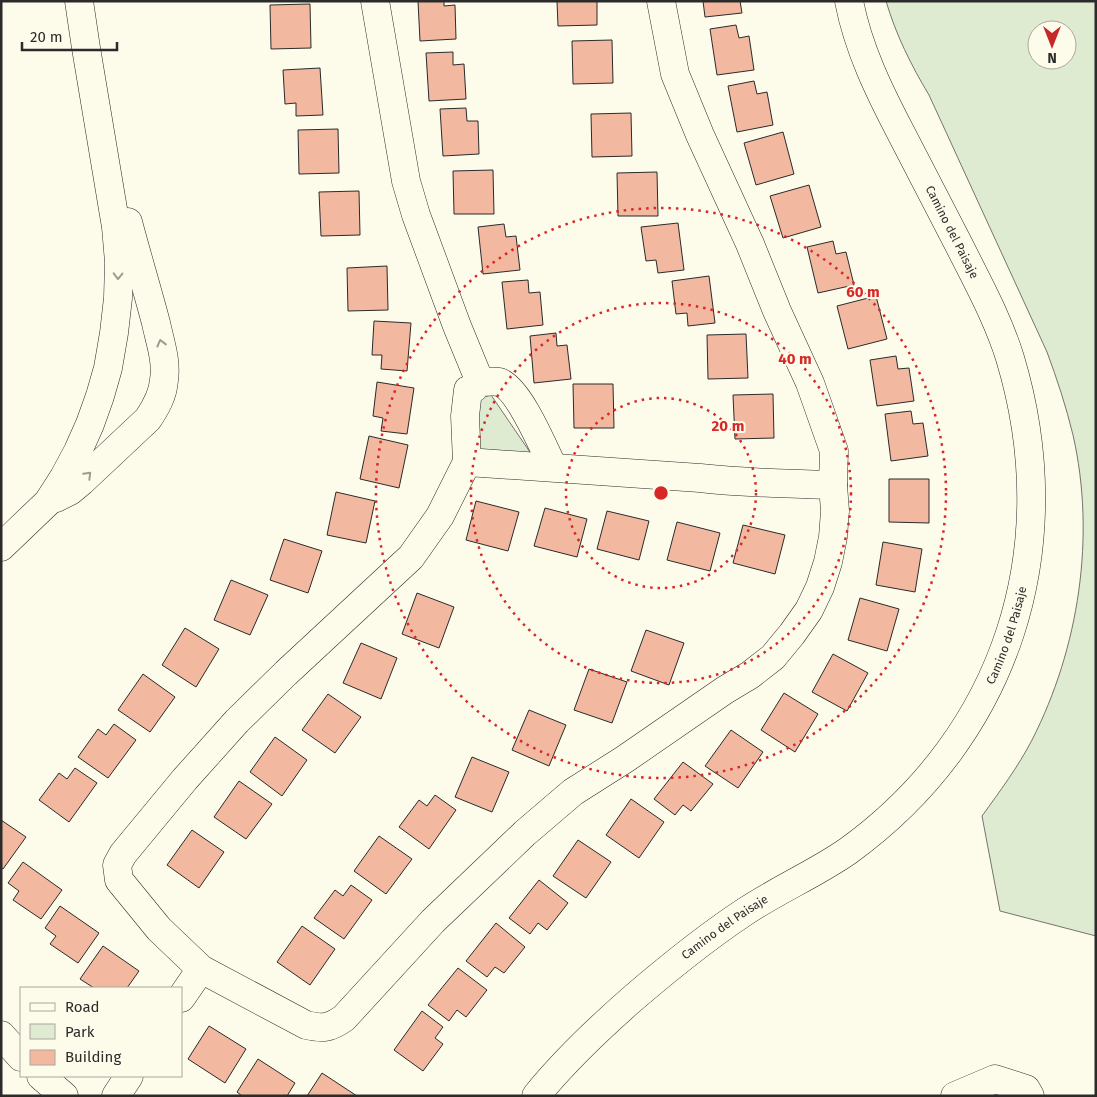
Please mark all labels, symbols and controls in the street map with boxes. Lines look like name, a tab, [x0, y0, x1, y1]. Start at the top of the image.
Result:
scale bar	[22, 20, 118, 52]
north arrow	[1027, 20, 1077, 70]
text: 20 m	[30, 28, 63, 46]
text: N	[1047, 49, 1057, 66]
street label: Camino del Paisaje	[923, 183, 981, 281]
one-way arrow	[113, 272, 124, 280]
text: 60 m	[846, 283, 880, 301]
one-way arrow	[156, 339, 166, 347]
text: 40 m	[778, 350, 812, 368]
text: 20 m	[712, 417, 744, 435]
one-way arrow	[83, 472, 92, 481]
centre of rings	[652, 484, 670, 502]
street label: Camino del Paisaje	[983, 585, 1029, 687]
street label: Camino del Paisaje	[679, 892, 770, 962]
legend	[20, 987, 182, 1077]
text: Road	[65, 998, 100, 1016]
text: Park	[65, 1023, 95, 1041]
text: Building	[65, 1048, 121, 1066]

